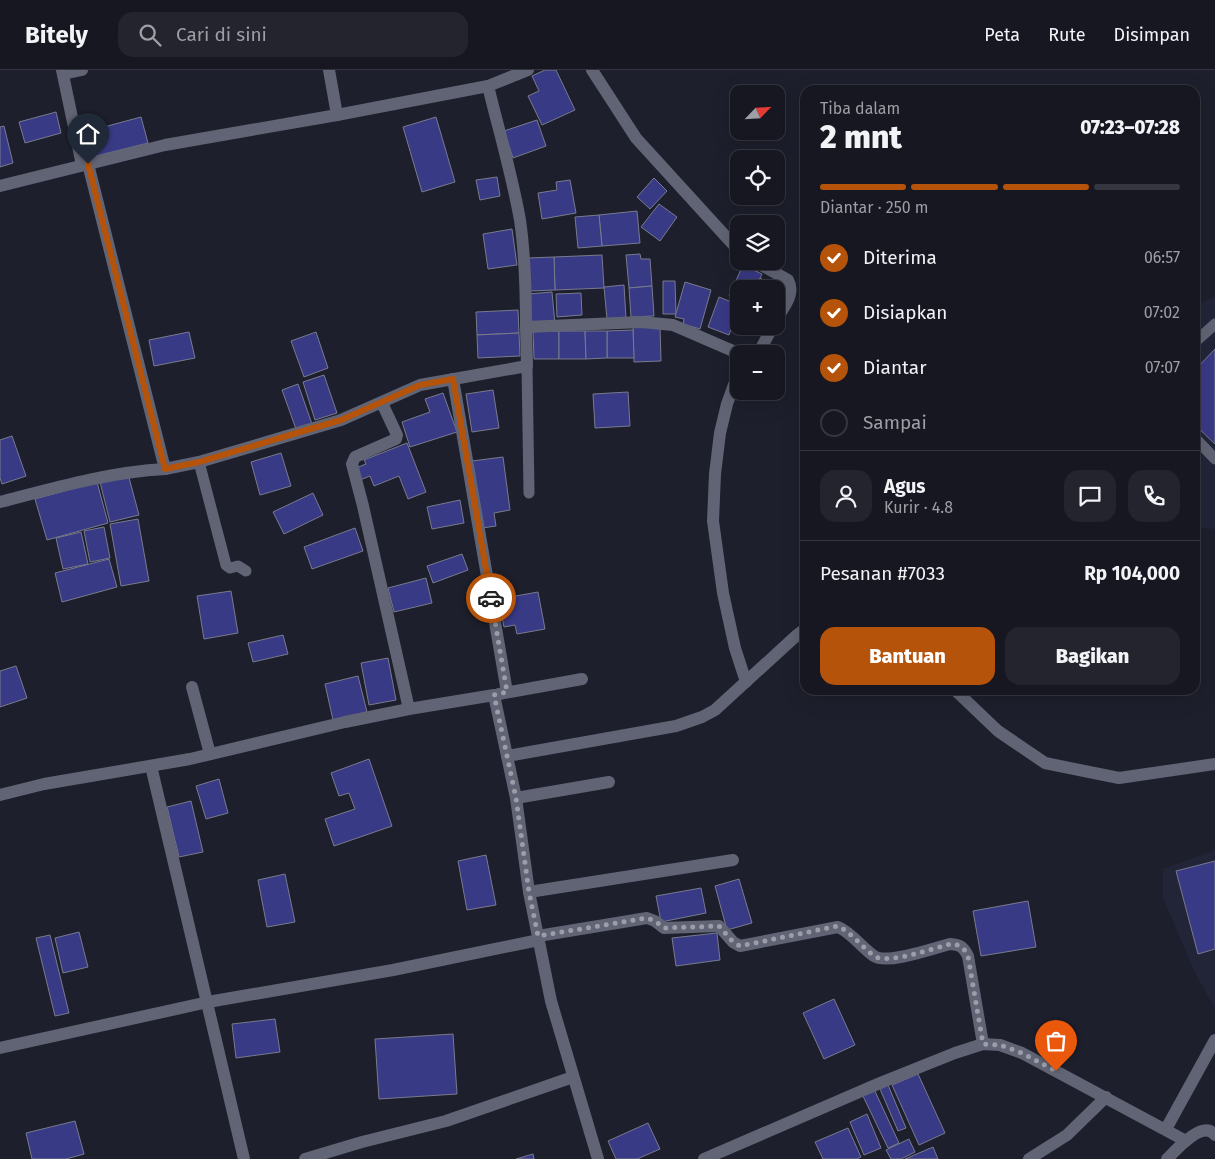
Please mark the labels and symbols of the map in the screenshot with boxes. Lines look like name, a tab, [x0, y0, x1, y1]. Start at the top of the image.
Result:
north arrow	[730, 85, 785, 140]
pin	[67, 113, 109, 164]
courier	[466, 573, 516, 623]
pin	[1035, 1020, 1077, 1071]

